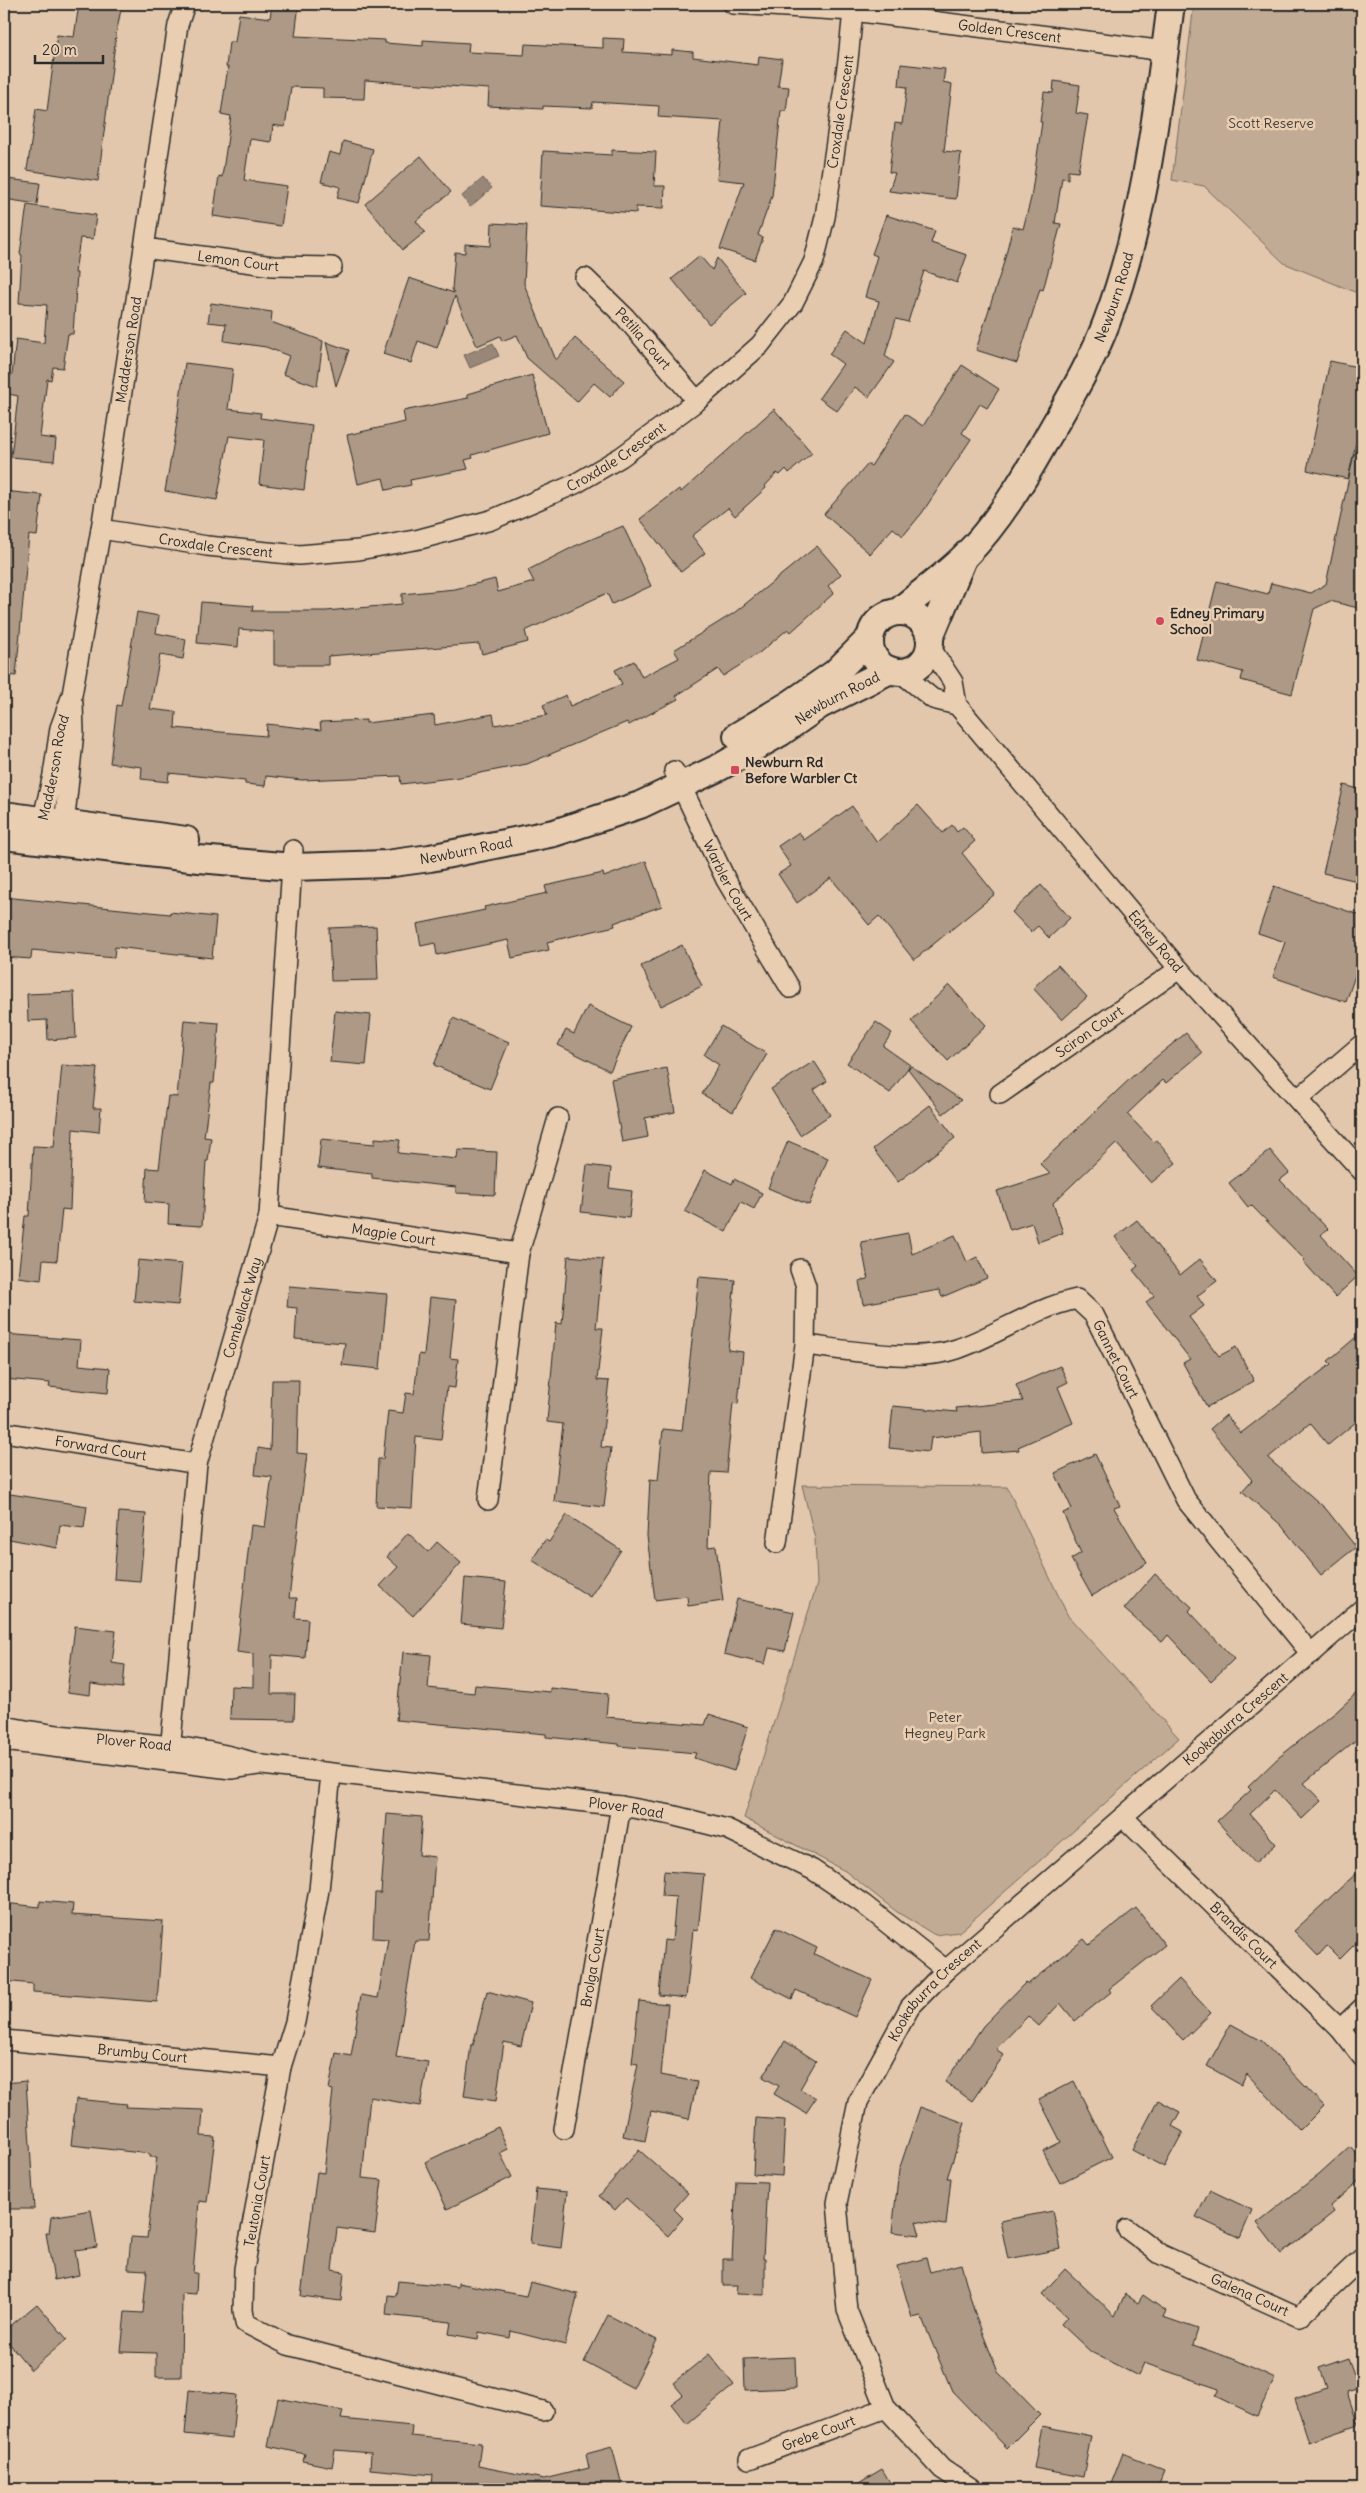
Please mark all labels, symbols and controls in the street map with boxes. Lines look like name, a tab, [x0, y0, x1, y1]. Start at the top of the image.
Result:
street label: Golden Crescent	[957, 16, 1062, 47]
scale bar	[35, 32, 102, 64]
text: 20 m	[42, 40, 77, 59]
street label: Croxdale Crescent	[823, 54, 858, 170]
park label: Scott Reserve	[1228, 114, 1314, 132]
street label: Lemon Court	[196, 247, 279, 275]
street label: Newburn Road	[1090, 250, 1137, 345]
street label: Madderson Road	[111, 295, 145, 404]
street label: Petilia Court	[611, 303, 675, 373]
street label: Croxdale Crescent	[564, 418, 669, 496]
street label: Croxdale Crescent	[157, 529, 274, 561]
place label: Edney Primary School	[1170, 604, 1264, 638]
marker: Edney Primary School	[1154, 615, 1166, 627]
street label: Newburn Road	[792, 668, 883, 729]
street label: Madderson Road	[34, 712, 73, 822]
place label: Newburn Rd Before Warbler Ct	[745, 753, 857, 787]
marker: Newburn Rd Before Warbler Ct	[729, 764, 741, 776]
street label: Newburn Road	[419, 833, 514, 868]
street label: Warbler Court	[699, 837, 757, 924]
street label: Edney Road	[1124, 906, 1187, 976]
street label: Sciron Court	[1052, 1002, 1127, 1061]
street label: Magpie Court	[350, 1219, 437, 1250]
street label: Combellack Way	[219, 1255, 266, 1360]
street label: Gannet Court	[1089, 1317, 1143, 1402]
street label: Forward Court	[54, 1432, 148, 1465]
street label: Kookaburra Crescent	[1179, 1668, 1292, 1769]
park label: Peter Hegney Park	[904, 1708, 986, 1742]
street label: Plover Road	[95, 1730, 173, 1755]
street label: Plover Road	[588, 1793, 665, 1822]
street label: Brandis Court	[1206, 1898, 1282, 1972]
street label: Brolga Court	[577, 1926, 608, 2009]
street label: Kookaburra Crescent	[884, 1934, 985, 2045]
street label: Brumby Court	[97, 2040, 188, 2067]
street label: Teutonia Court	[240, 2153, 274, 2248]
street label: Galena Court	[1208, 2269, 1292, 2320]
street label: Grebe Court	[779, 2411, 858, 2455]

